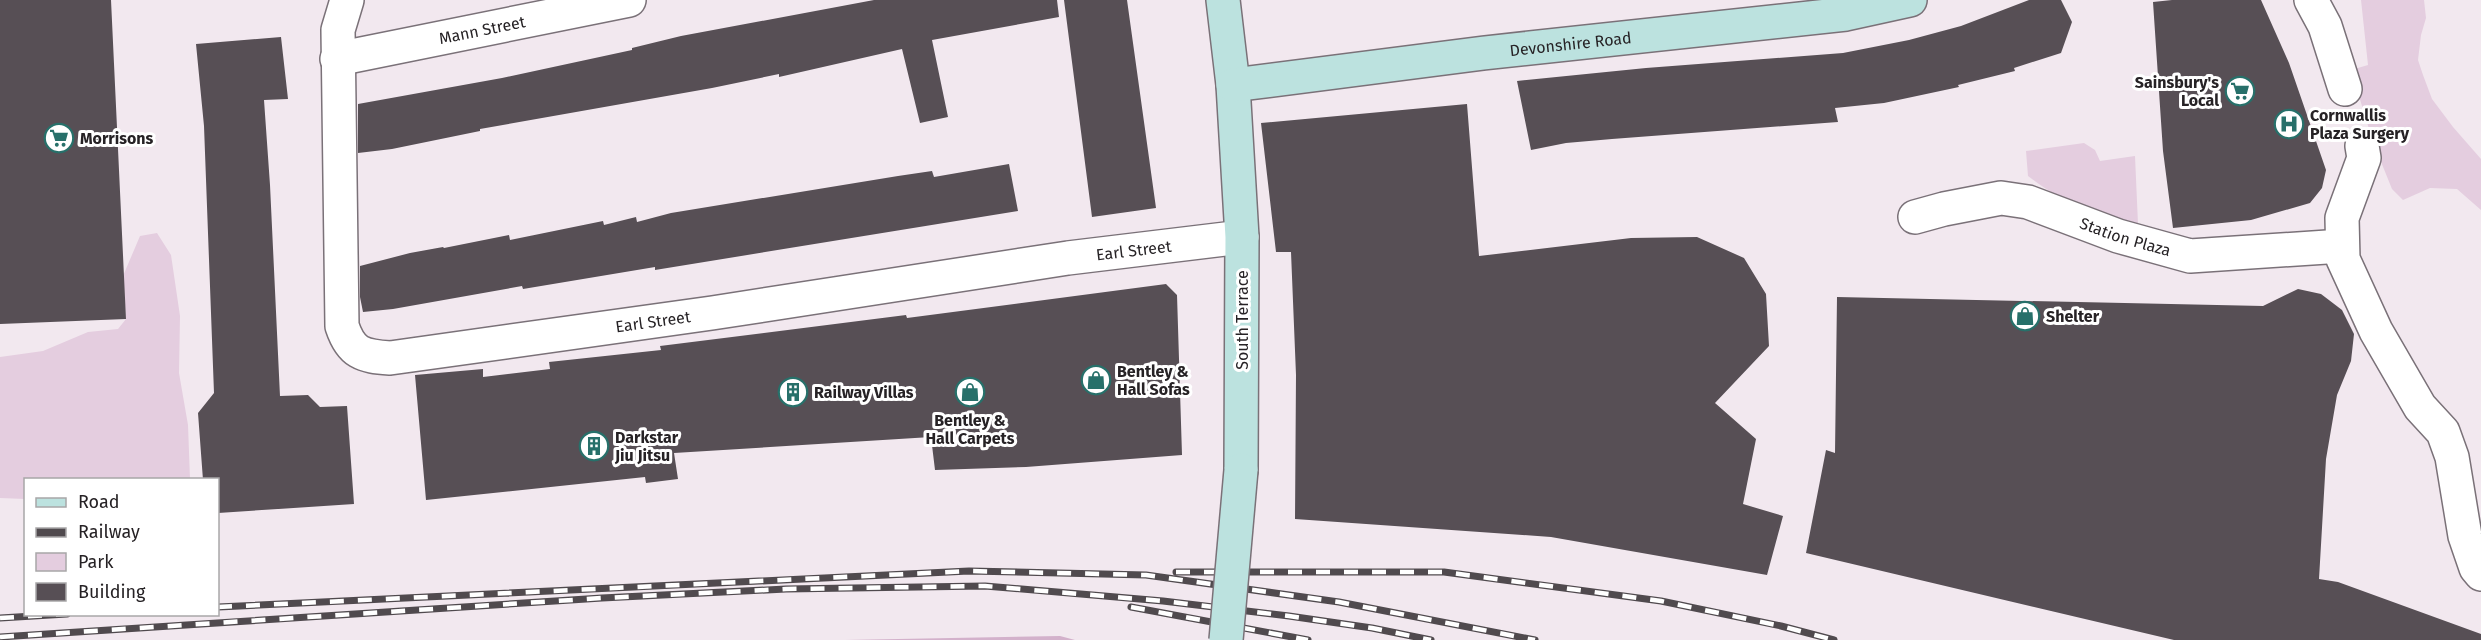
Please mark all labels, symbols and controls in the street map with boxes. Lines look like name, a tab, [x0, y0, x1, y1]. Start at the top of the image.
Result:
street label: Mann Street	[437, 12, 527, 48]
street label: Devonshire Road	[1509, 28, 1632, 60]
place label: Sainsbury's Local	[2135, 73, 2219, 110]
supermarket icon: Sainsbury's Local	[2224, 75, 2256, 107]
place label: Cornwallis Plaza Surgery	[2310, 106, 2410, 143]
hospital icon: Cornwallis Plaza Surgery	[2273, 108, 2305, 140]
supermarket icon: Morrisons	[43, 122, 75, 154]
place label: Morrisons	[80, 129, 154, 148]
street label: Station Plaza	[2077, 213, 2173, 260]
street label: Earl Street	[1095, 236, 1173, 264]
street label: South Terrace	[1233, 270, 1252, 370]
shop icon: Shelter	[2009, 300, 2041, 332]
street label: Earl Street	[614, 307, 692, 336]
place label: Shelter	[2046, 307, 2100, 326]
place label: Bentley & Hall Sofas	[1117, 362, 1190, 399]
shop icon: Bentley & Hall Sofas	[1080, 364, 1112, 396]
building icon: Railway Villas	[777, 376, 809, 408]
shop icon: Bentley & Hall Carpets	[954, 376, 986, 408]
place label: Railway Villas	[814, 383, 914, 402]
place label: Bentley & Hall Carpets	[925, 411, 1015, 448]
place label: Darkstar Jiu Jitsu	[614, 428, 679, 465]
building icon: Darkstar Jiu Jitsu	[578, 430, 610, 462]
legend	[24, 478, 219, 616]
text: Road	[78, 491, 120, 513]
text: Railway	[78, 521, 140, 543]
text: Park	[78, 551, 114, 573]
text: Building	[78, 581, 146, 603]

